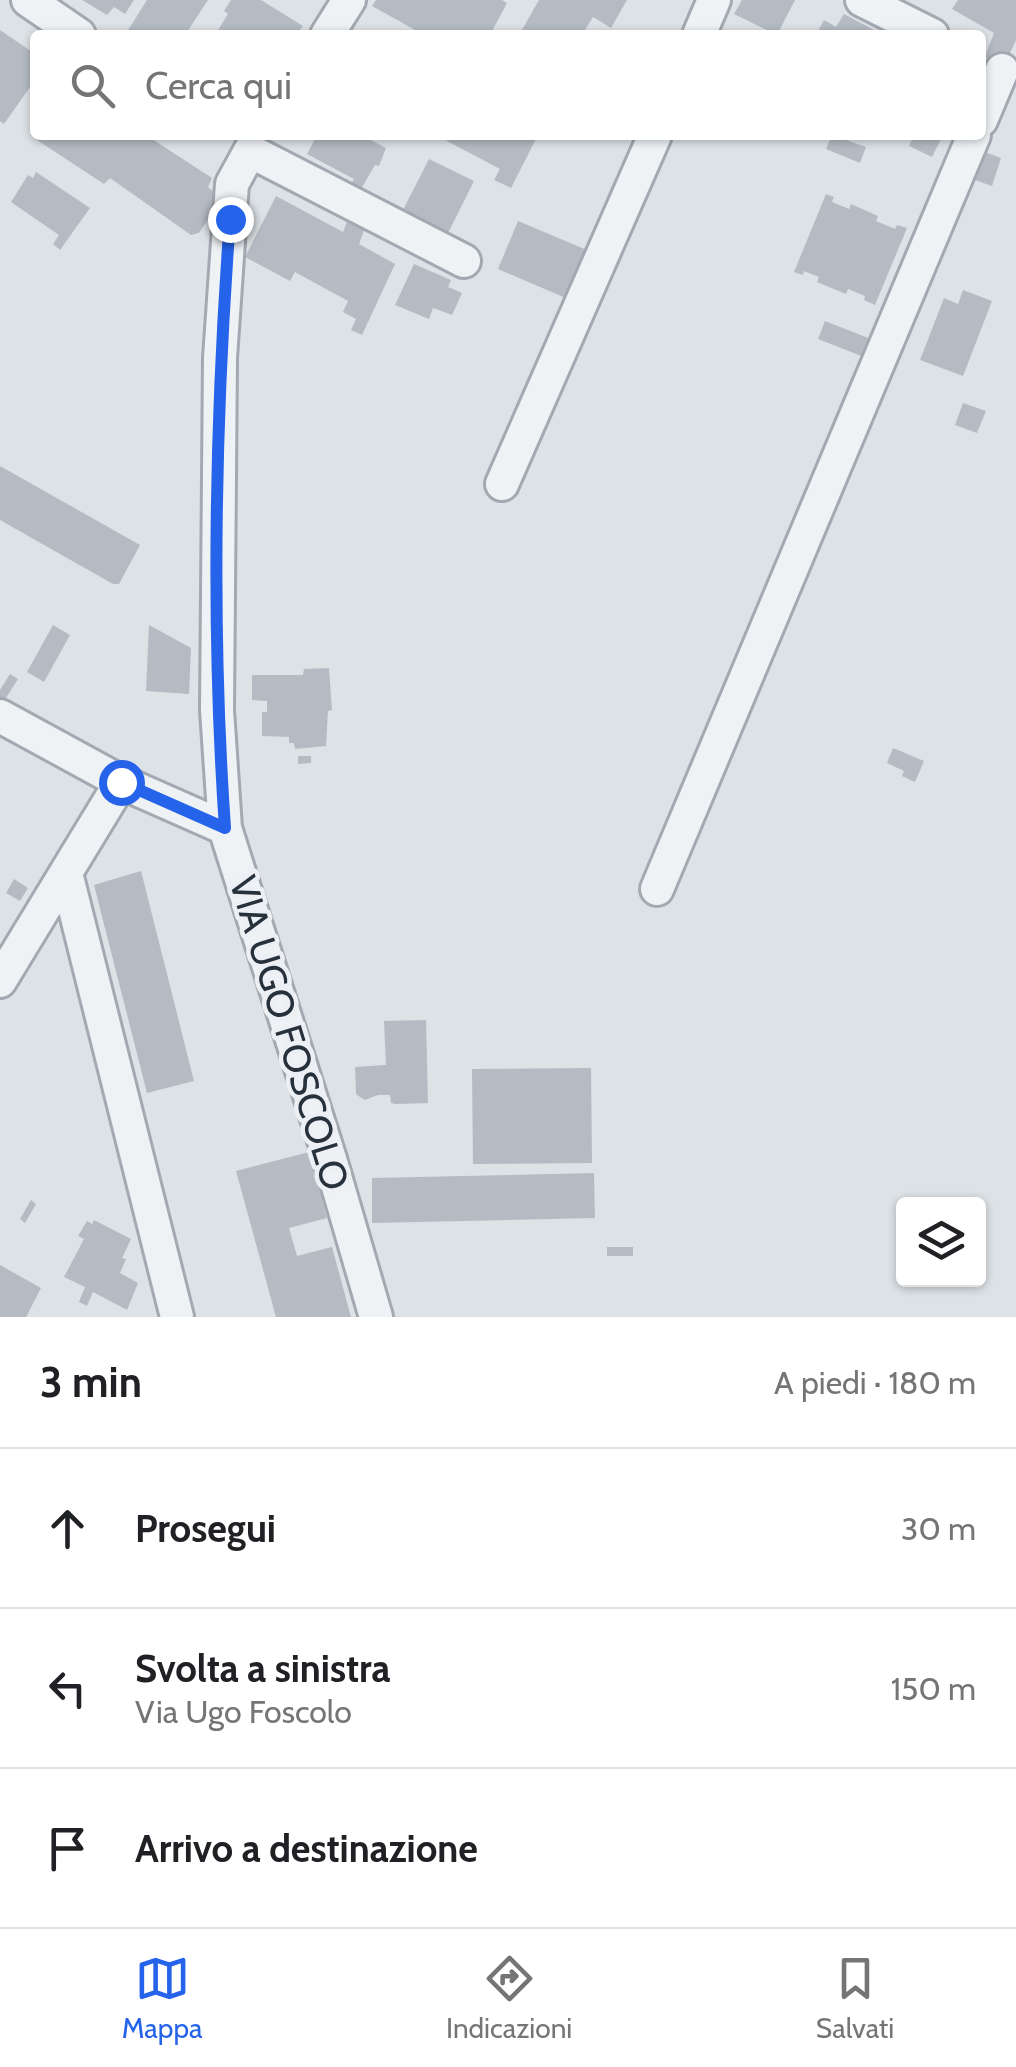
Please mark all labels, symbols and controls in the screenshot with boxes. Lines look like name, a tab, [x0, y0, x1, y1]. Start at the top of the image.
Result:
search box	[30, 30, 986, 140]
icon: search	[65, 58, 120, 113]
text: Cerca qui	[145, 62, 292, 109]
route end	[208, 197, 254, 243]
route start	[99, 760, 145, 806]
street label: VIA UGO FOSCOLO	[219, 870, 360, 1196]
map controls	[896, 1197, 986, 1287]
button: layers	[896, 1197, 986, 1287]
text: 3 min	[40, 1356, 142, 1408]
text: A piedi · 180 m	[774, 1363, 976, 1402]
icon: ahead	[40, 1501, 95, 1556]
text: Prosegui	[135, 1505, 276, 1552]
text: 30 m	[901, 1509, 976, 1548]
text: Svolta a sinistra	[135, 1645, 390, 1692]
icon: left	[40, 1661, 95, 1716]
text: 150 m	[891, 1669, 976, 1708]
text: Via Ugo Foscolo	[135, 1692, 352, 1731]
icon: arrive	[40, 1821, 95, 1876]
text: Arrivo a destinazione	[135, 1825, 478, 1872]
tab: Mappa	[122, 1951, 202, 2045]
tab: Indicazioni	[446, 1951, 572, 2045]
tab: Salvati	[816, 1951, 894, 2045]

